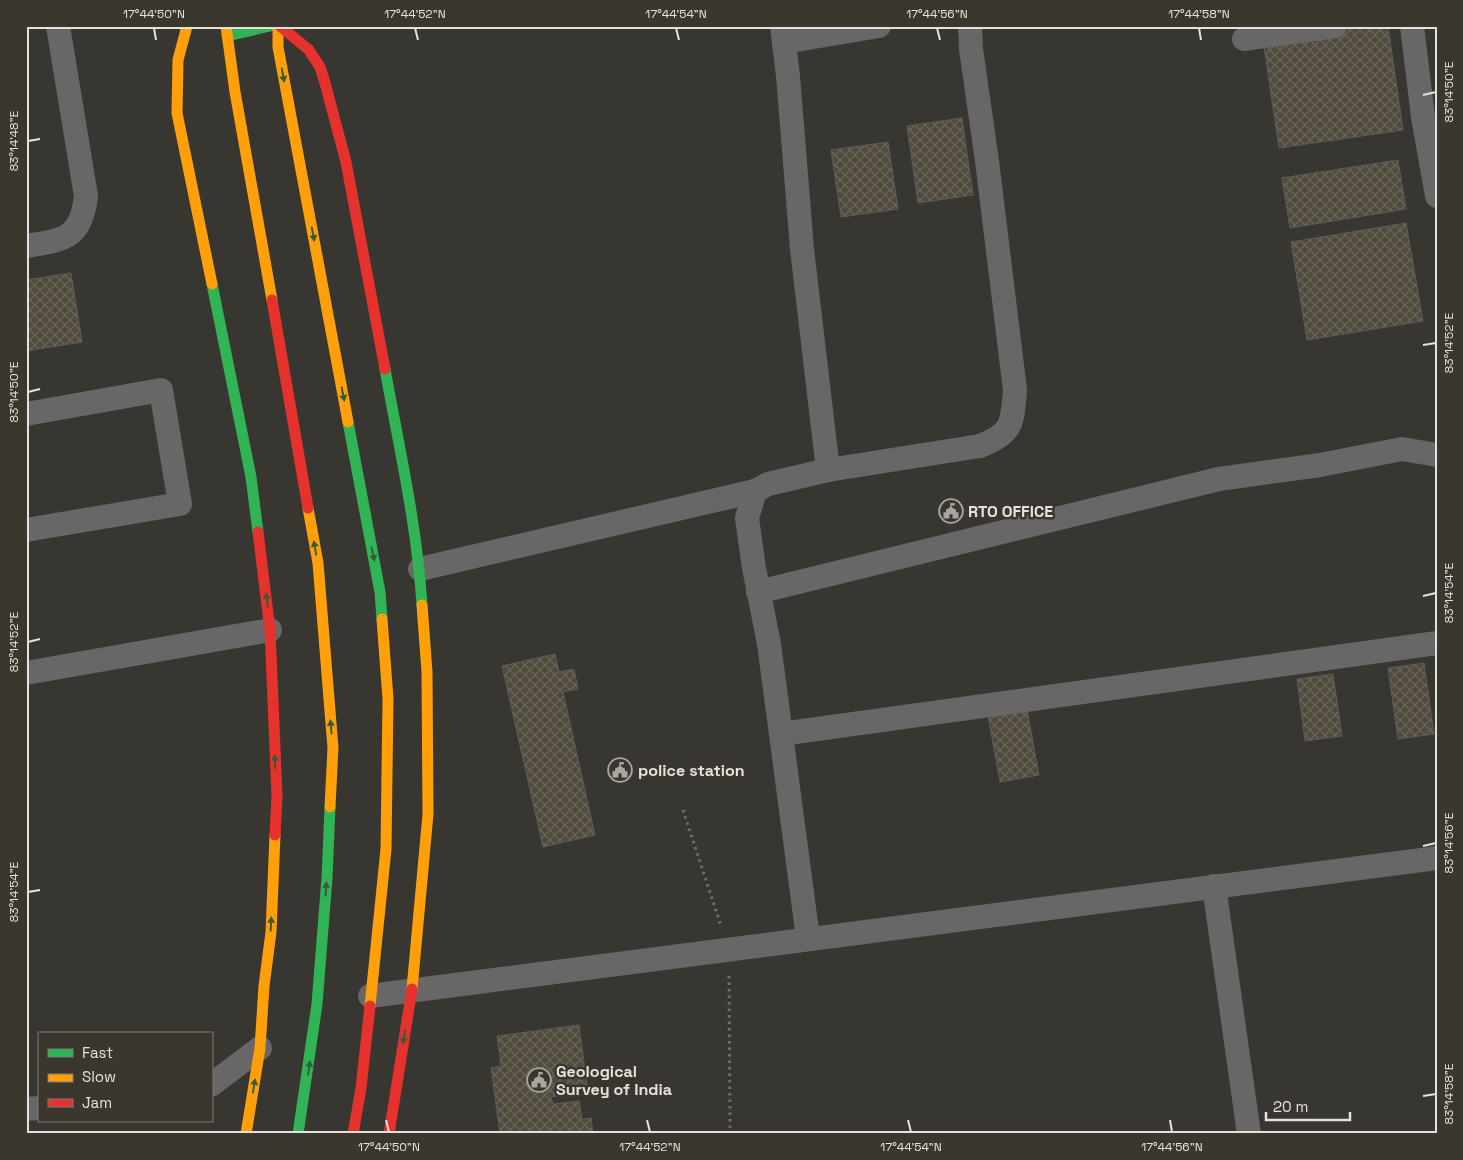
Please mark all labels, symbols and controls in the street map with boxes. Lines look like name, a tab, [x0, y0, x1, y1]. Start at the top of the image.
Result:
text: 17°44'50"N	[123, 6, 185, 22]
text: 17°44'52"N	[384, 6, 446, 22]
text: 17°44'54"N	[645, 6, 707, 22]
text: 17°44'56"N	[906, 6, 968, 22]
text: 17°44'58"N	[1168, 6, 1230, 22]
text: 83°14'50"E	[1441, 61, 1457, 123]
one-way arrow	[280, 67, 288, 83]
text: 83°14'48"E	[6, 110, 22, 171]
one-way arrow	[309, 227, 317, 242]
text: 83°14'52"E	[1441, 312, 1457, 373]
text: 83°14'50"E	[6, 361, 22, 423]
one-way arrow	[339, 386, 347, 402]
public building icon: RTO OFFICE	[938, 498, 964, 524]
place label: RTO OFFICE	[968, 501, 1053, 522]
one-way arrow	[311, 539, 319, 555]
one-way arrow	[369, 546, 377, 562]
text: 83°14'54"E	[1441, 563, 1457, 623]
one-way arrow	[263, 591, 271, 607]
text: 83°14'52"E	[6, 611, 22, 672]
one-way arrow	[327, 719, 335, 735]
one-way arrow	[271, 754, 279, 770]
public building icon: police station	[607, 757, 633, 783]
place label: police station	[638, 760, 745, 781]
text: 83°14'56"E	[1441, 812, 1457, 873]
text: 83°14'54"E	[6, 862, 22, 922]
one-way arrow	[322, 881, 330, 897]
one-way arrow	[267, 916, 275, 932]
one-way arrow	[400, 1030, 408, 1046]
legend	[38, 1032, 212, 1122]
text: Fast	[82, 1043, 113, 1062]
one-way arrow	[305, 1060, 313, 1076]
place label: Geological Survey of India	[556, 1061, 672, 1100]
text: 83°14'58"E	[1441, 1063, 1457, 1124]
text: Slow	[82, 1067, 116, 1086]
public building icon: Geological Survey of India	[526, 1067, 552, 1093]
one-way arrow	[250, 1077, 258, 1093]
scale bar	[1266, 1090, 1349, 1122]
text: Jam	[82, 1093, 112, 1112]
text: 20 m	[1273, 1097, 1308, 1116]
text: 17°44'50"N	[358, 1139, 420, 1155]
text: 17°44'52"N	[619, 1139, 681, 1155]
text: 17°44'54"N	[880, 1139, 942, 1155]
text: 17°44'56"N	[1141, 1139, 1203, 1155]

